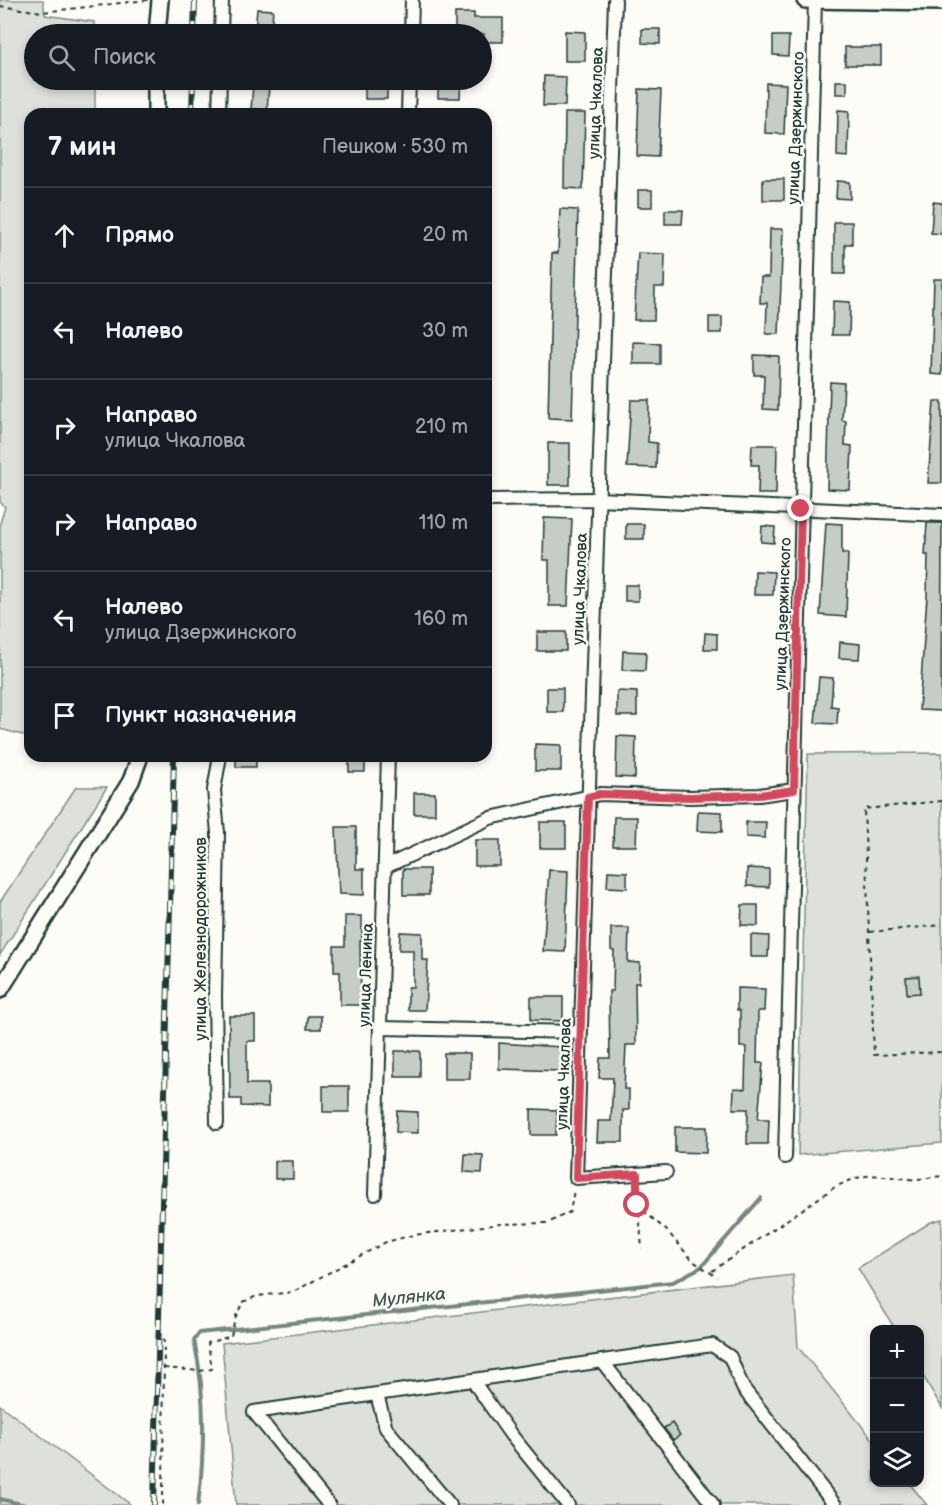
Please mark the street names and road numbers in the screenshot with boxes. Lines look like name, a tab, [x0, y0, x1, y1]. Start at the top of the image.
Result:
street label: улица Чкалова	[585, 46, 608, 159]
street label: улица Дзержинского	[784, 51, 809, 205]
street label: улица Чкалова	[569, 532, 592, 645]
street label: улица Дзержинского	[771, 537, 796, 691]
street label: улица Железнодорожников	[192, 837, 211, 1041]
street label: улица Ленина	[355, 922, 378, 1027]
street label: улица Чкалова	[553, 1017, 576, 1130]

